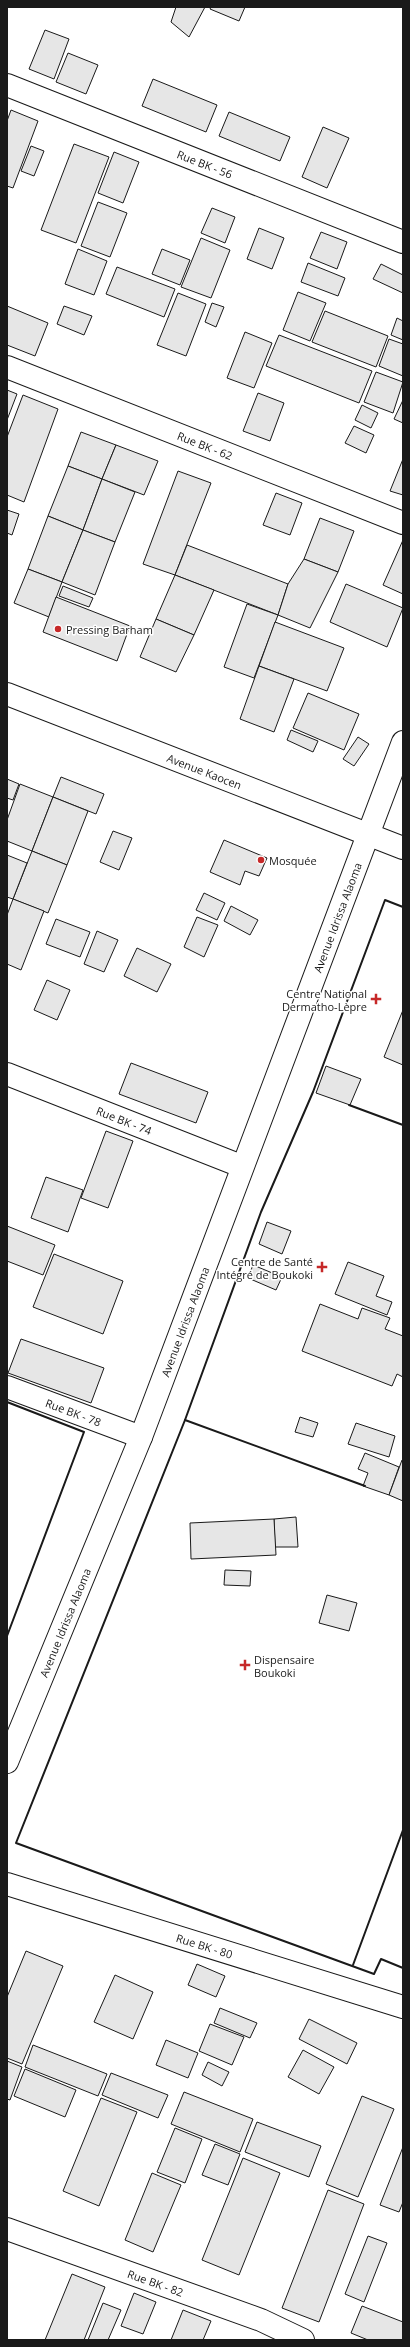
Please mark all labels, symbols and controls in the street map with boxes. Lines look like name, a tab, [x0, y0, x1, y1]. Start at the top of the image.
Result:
street label: Rue BK - 56	[175, 146, 235, 181]
street label: Rue BK - 62	[175, 427, 235, 463]
place label: Pressing Barham	[66, 622, 153, 637]
marker: Pressing Barham	[53, 624, 63, 634]
street label: Avenue Kaocen	[165, 750, 244, 792]
place label: Mosquée	[269, 853, 317, 868]
marker: Mosquée	[256, 855, 266, 865]
street label: Avenue Idrissa Alaoma	[309, 860, 365, 974]
place label: Centre National Dermatho-Lèpre	[282, 986, 367, 1014]
marker: Centre National Dermatho-Lèpre	[370, 993, 382, 1005]
street label: Rue BK - 74	[94, 1102, 155, 1138]
place label: Centre de Santé Intégré de Boukoki	[216, 1254, 313, 1282]
marker: Centre de Santé Intégré de Boukoki	[316, 1261, 328, 1273]
street label: Avenue Idrissa Alaoma	[157, 1264, 212, 1379]
street label: Rue BK - 78	[44, 1395, 103, 1429]
street label: Avenue Idrissa Alaoma	[35, 1566, 94, 1679]
place label: Dispensaire Boukoki	[254, 1652, 314, 1680]
marker: Dispensaire Boukoki	[239, 1659, 251, 1671]
street label: Rue BK - 80	[175, 1930, 235, 1961]
street label: Rue BK - 82	[126, 2265, 186, 2299]

